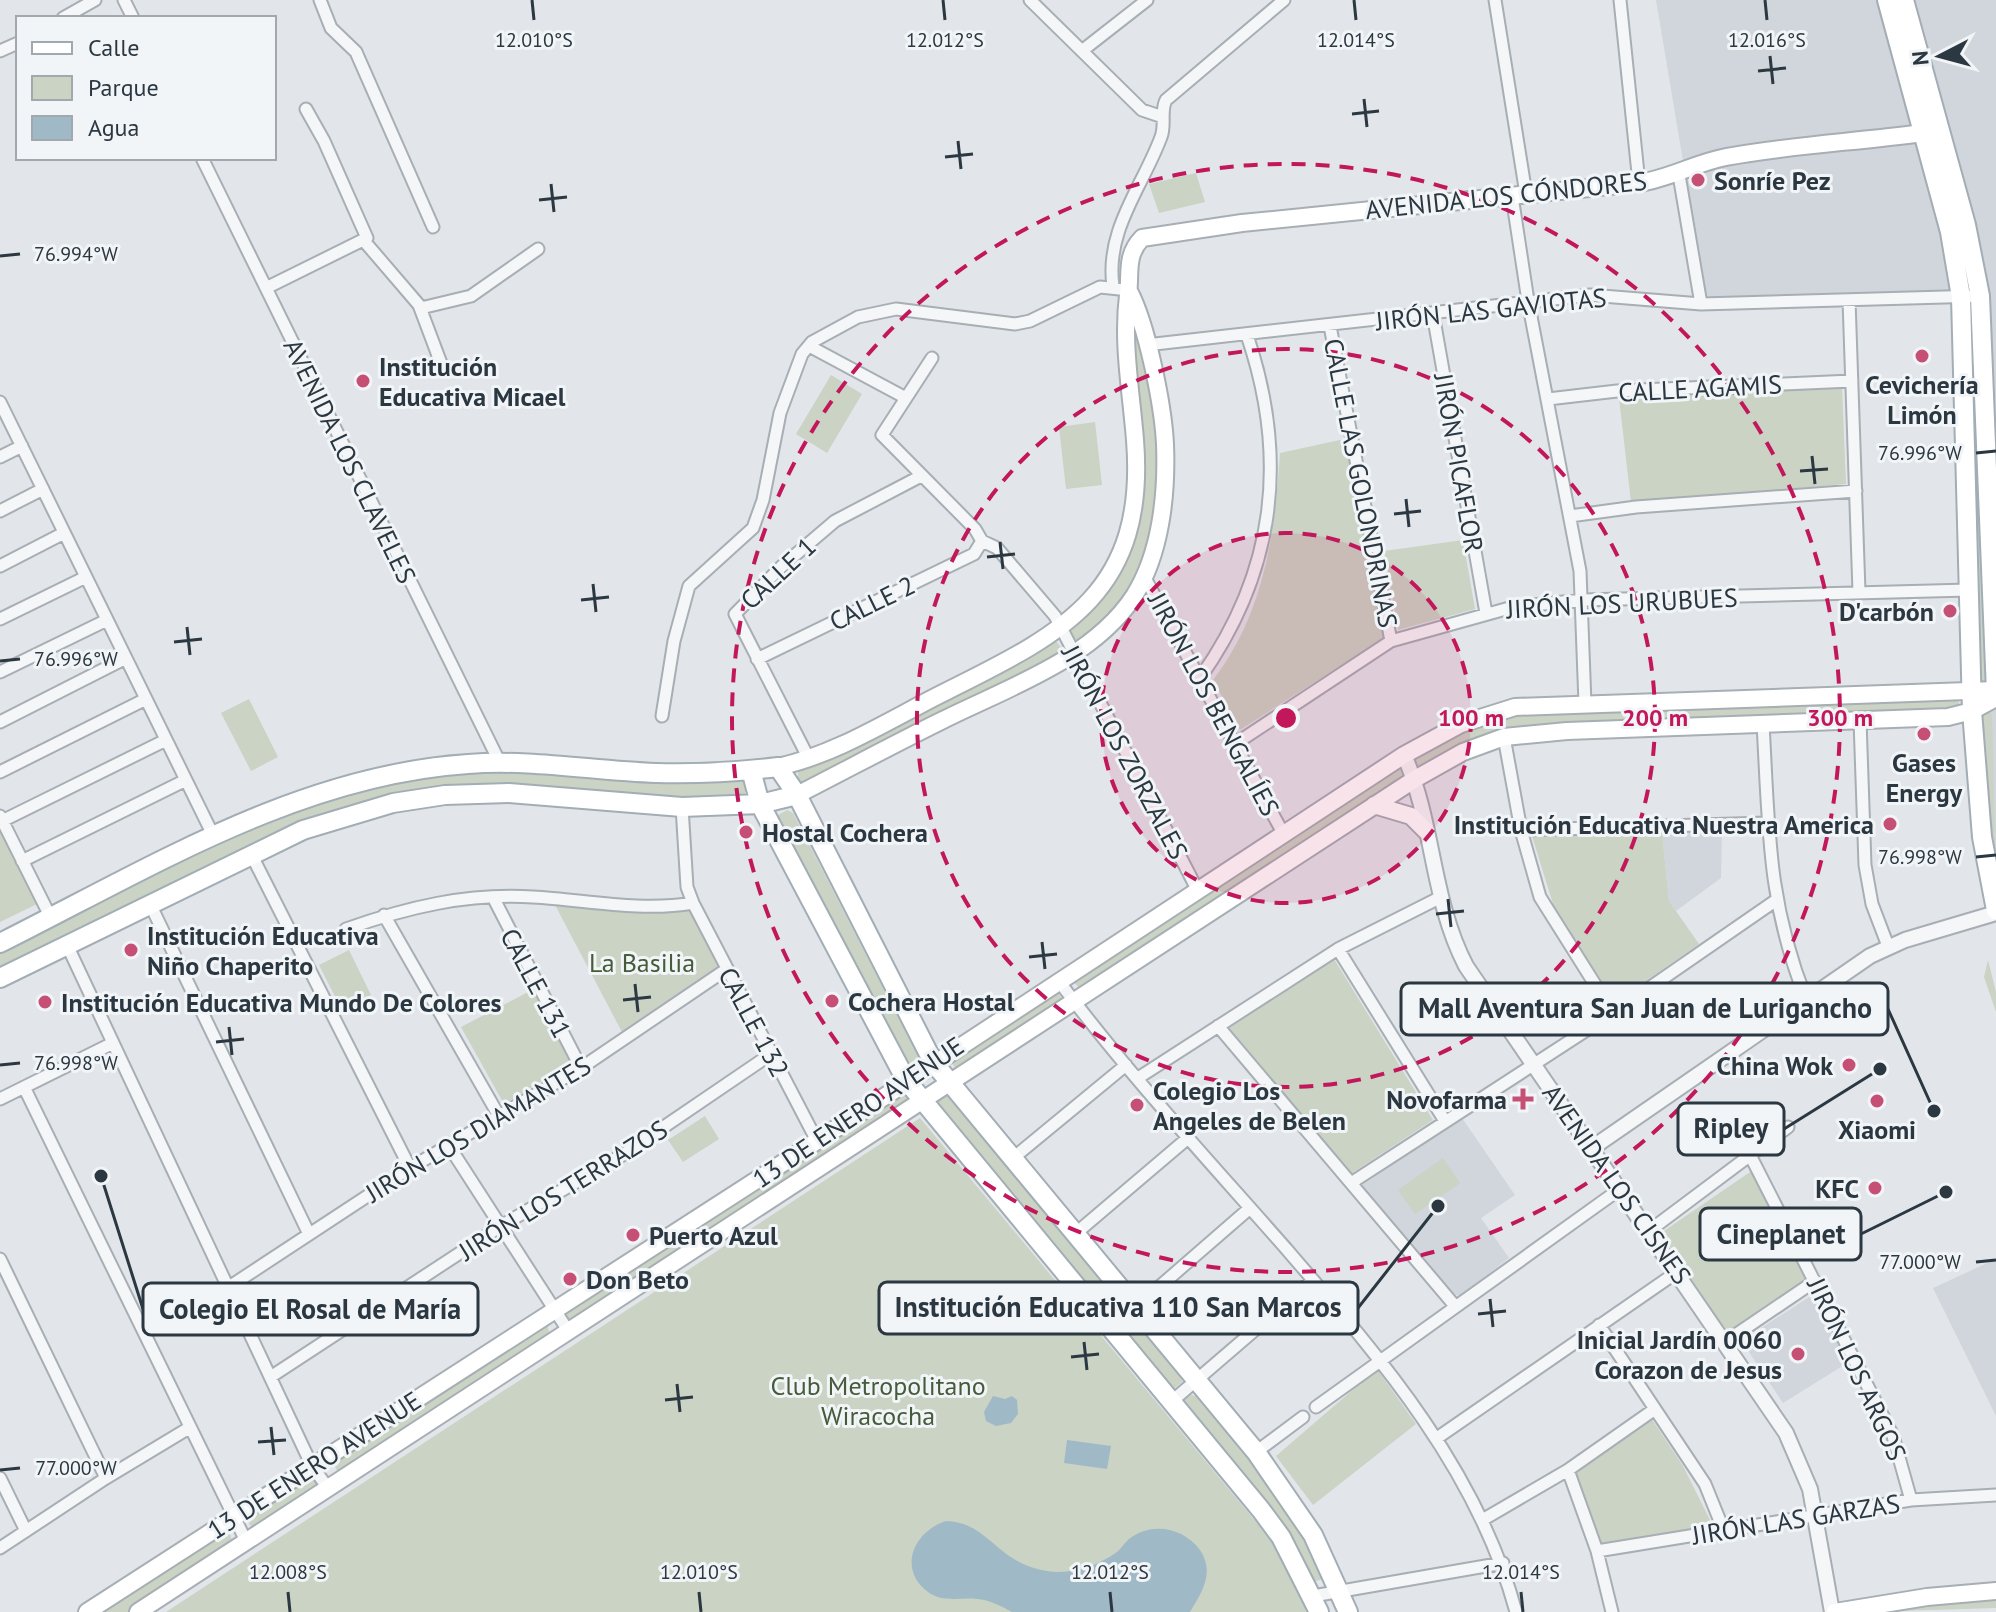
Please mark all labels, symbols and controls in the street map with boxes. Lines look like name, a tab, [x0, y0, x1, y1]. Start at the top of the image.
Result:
legend	[16, 16, 276, 160]
north arrow	[1900, 16, 1980, 96]
text: 12.010°S	[495, 27, 573, 53]
text: 12.012°S	[906, 27, 984, 53]
text: 12.014°S	[1317, 27, 1395, 53]
text: 12.016°S	[1728, 27, 1806, 53]
text: Calle	[88, 32, 139, 63]
text: N	[1905, 49, 1935, 67]
text: Parque	[88, 72, 159, 103]
text: Agua	[88, 112, 139, 143]
street label: AVENIDA LOS CÓNDORES	[1364, 164, 1648, 226]
place label: Sonríe Pez	[1714, 164, 1831, 197]
marker: Sonríe Pez	[1689, 171, 1707, 189]
text: 76.994°W	[34, 241, 118, 267]
street label: JIRÓN LAS GAVIOTAS	[1373, 280, 1608, 338]
street label: AVENIDA LOS CLAVELES	[276, 333, 424, 589]
street label: CALLE LAS GOLONDRINAS	[1317, 336, 1405, 630]
marker: Cevichería Limón	[1913, 347, 1931, 365]
place label: Institución Educativa Micael	[379, 350, 566, 413]
street label: CALLE AGAMIS	[1617, 367, 1783, 409]
place label: Cevichería Limón	[1865, 368, 1979, 431]
street label: JIRÓN PICAFLOR	[1427, 370, 1491, 555]
marker: Institución Educativa Micael	[354, 372, 372, 390]
text: 76.996°W	[1878, 440, 1962, 466]
street label: CALLE 1	[733, 530, 823, 616]
street label: CALLE 2	[824, 568, 920, 638]
street label: JIRÓN LOS URUBUES	[1505, 580, 1738, 626]
street label: JIRÓN LOS BENGALÍES	[1141, 586, 1287, 821]
place label: D'carbón	[1839, 595, 1934, 628]
marker: D'carbón	[1941, 602, 1959, 620]
street label: JIRÓN LOS ZORZALES	[1054, 638, 1195, 865]
text: 76.996°W	[34, 646, 118, 672]
text: 100 m	[1438, 702, 1504, 733]
text: 200 m	[1622, 702, 1688, 733]
text: 300 m	[1807, 702, 1873, 733]
centre of rings	[1272, 704, 1300, 732]
marker: Gases Energy	[1915, 725, 1933, 743]
place label: Gases Energy	[1886, 746, 1963, 809]
place label: Institución Educativa Nuestra America	[1454, 808, 1874, 841]
marker: Institución Educativa Nuestra America	[1881, 815, 1899, 833]
place label: Hostal Cochera	[762, 816, 928, 849]
marker: Hostal Cochera	[737, 823, 755, 841]
text: 76.998°W	[1878, 844, 1962, 870]
place label: Institución Educativa Niño Chaperito	[147, 919, 379, 982]
street label: CALLE 131	[493, 922, 579, 1044]
marker: Institución Educativa Niño Chaperito	[122, 941, 140, 959]
park label: La Basilia	[589, 946, 695, 979]
street label: CALLE 132	[711, 961, 797, 1083]
callout: Mall Aventura San Juan de Lurigancho	[1401, 983, 1888, 1035]
place label: Cochera Hostal	[848, 985, 1015, 1018]
place label: Institución Educativa Mundo De Colores	[61, 986, 502, 1019]
text: Mall Aventura San Juan de Lurigancho	[1418, 989, 1872, 1026]
marker: Cochera Hostal	[823, 992, 841, 1010]
marker: Institución Educativa Mundo De Colores	[36, 993, 54, 1011]
street label: 13 DE ENERO AVENUE	[746, 1029, 970, 1195]
street label: JIRÓN LOS DIAMANTES	[358, 1049, 597, 1210]
place label: China Wok	[1717, 1049, 1833, 1082]
text: 76.998°W	[34, 1050, 118, 1076]
marker: China Wok	[1840, 1056, 1858, 1074]
place label: Colegio Los Angeles de Belen	[1153, 1074, 1346, 1137]
street label: AVENIDA LOS CISNES	[1536, 1077, 1698, 1291]
place label: Novofarma	[1386, 1083, 1507, 1116]
marker: Novofarma	[1514, 1090, 1532, 1108]
marker: Xiaomi	[1868, 1092, 1886, 1110]
marker: Colegio Los Angeles de Belen	[1128, 1096, 1146, 1114]
callout: Ripley	[1678, 1103, 1784, 1155]
text: Ripley	[1694, 1109, 1769, 1146]
street label: JIRÓN LOS TERRAZOS	[452, 1112, 673, 1268]
place label: Xiaomi	[1838, 1113, 1916, 1146]
place label: KFC	[1815, 1172, 1859, 1205]
marker: KFC	[1866, 1179, 1884, 1197]
callout: Cineplanet	[1700, 1208, 1861, 1260]
text: Cineplanet	[1716, 1215, 1846, 1252]
place label: Puerto Azul	[649, 1219, 778, 1252]
marker: Puerto Azul	[624, 1226, 642, 1244]
text: 77.000°W	[1879, 1249, 1961, 1275]
place label: Don Beto	[586, 1263, 689, 1296]
marker: Don Beto	[561, 1270, 579, 1288]
street label: JIRÓN LOS ARGOS	[1800, 1271, 1914, 1466]
callout: Institución Educativa 110 San Marcos	[879, 1282, 1358, 1334]
callout: Colegio El Rosal de María	[143, 1283, 478, 1335]
text: Institución Educativa 110 San Marcos	[894, 1288, 1342, 1325]
text: Colegio El Rosal de María	[159, 1290, 461, 1327]
place label: Inicial Jardín 0060 Corazon de Jesus	[1577, 1323, 1782, 1386]
marker: Inicial Jardín 0060 Corazon de Jesus	[1789, 1345, 1807, 1363]
park label: Club Metropolitano Wiracocha	[770, 1369, 986, 1432]
street label: 13 DE ENERO AVENUE	[201, 1384, 427, 1546]
text: 77.000°W	[35, 1455, 117, 1481]
street label: JIRÓN LAS GARZAS	[1689, 1486, 1902, 1552]
text: 12.008°S	[249, 1559, 327, 1585]
text: 12.010°S	[660, 1559, 738, 1585]
text: 12.012°S	[1071, 1559, 1149, 1585]
text: 12.014°S	[1482, 1559, 1560, 1585]

